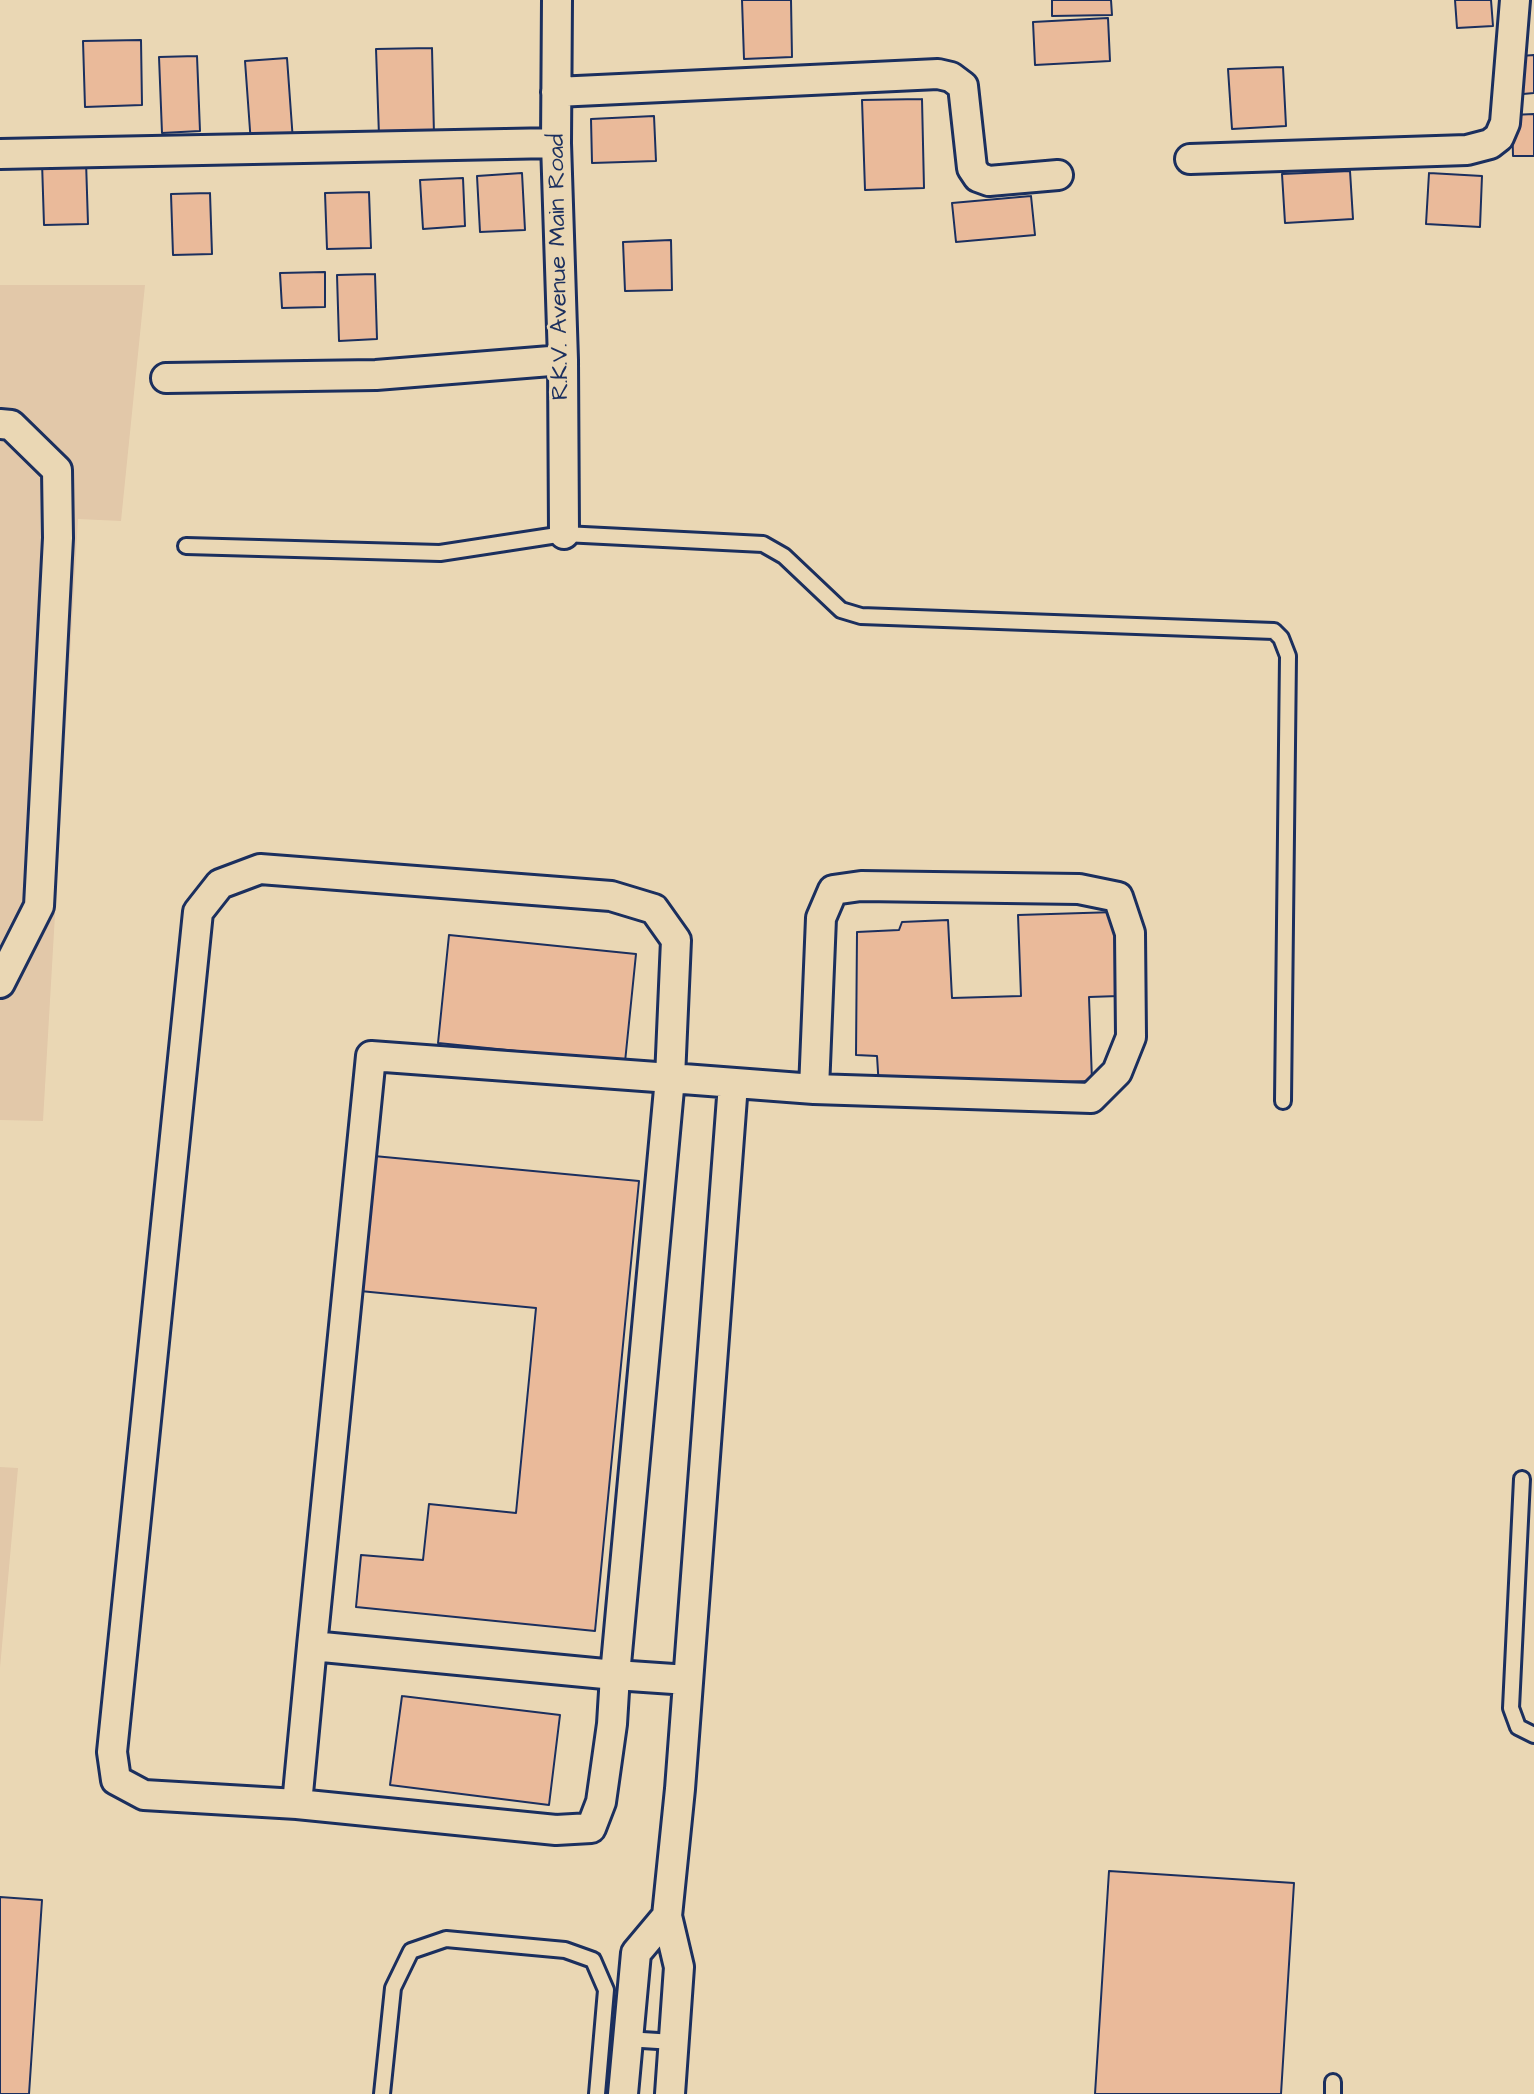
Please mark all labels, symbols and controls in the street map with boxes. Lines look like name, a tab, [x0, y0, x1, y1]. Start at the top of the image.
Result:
street label: R.K.V. Avenue Main Road	[543, 134, 577, 400]

